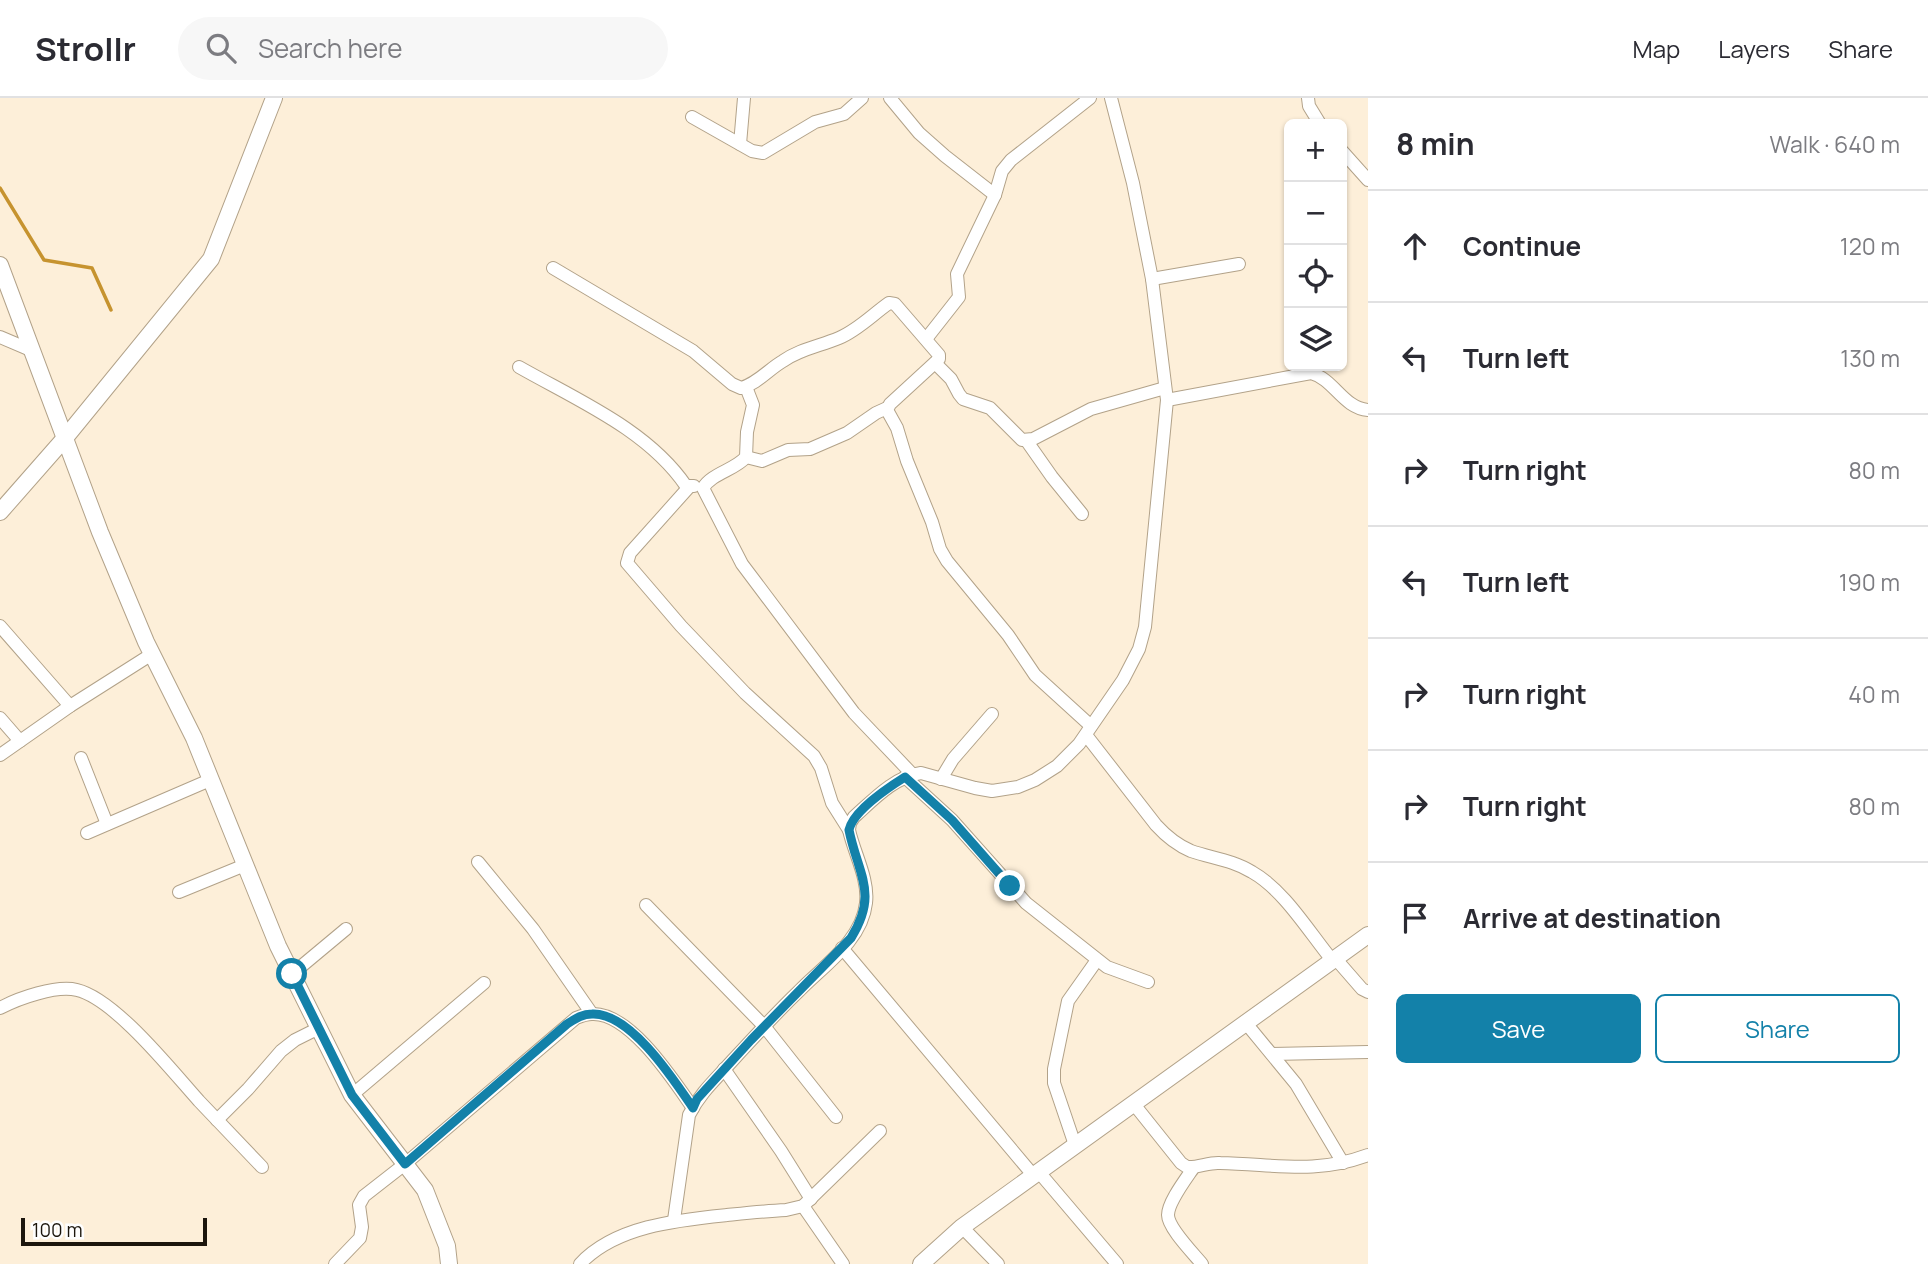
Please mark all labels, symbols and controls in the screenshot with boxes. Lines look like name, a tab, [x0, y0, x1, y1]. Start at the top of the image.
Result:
search box	[178, 17, 668, 80]
text: Strollr	[35, 26, 136, 71]
icon: search	[202, 29, 240, 67]
text: Search here	[258, 30, 402, 66]
text: Map	[1633, 32, 1680, 65]
text: Layers	[1718, 32, 1790, 65]
text: Share	[1828, 32, 1893, 65]
map controls	[1284, 119, 1347, 371]
button: +	[1284, 119, 1347, 182]
text: 8 min	[1396, 123, 1475, 164]
text: Walk · 640 m	[1770, 128, 1900, 160]
button: −	[1284, 182, 1347, 245]
icon: ahead	[1396, 227, 1434, 265]
text: Continue	[1463, 228, 1581, 264]
text: 120 m	[1840, 230, 1900, 262]
button: locate	[1284, 245, 1347, 308]
button: layers	[1284, 308, 1347, 371]
icon: left	[1396, 339, 1434, 377]
text: Turn left	[1463, 340, 1570, 376]
text: 130 m	[1840, 342, 1900, 374]
icon: right	[1396, 451, 1434, 489]
text: Turn right	[1463, 452, 1587, 488]
text: 80 m	[1849, 454, 1900, 486]
icon: left	[1396, 563, 1434, 601]
text: Turn left	[1463, 564, 1570, 600]
text: 190 m	[1839, 566, 1900, 598]
icon: right	[1396, 675, 1434, 713]
text: Turn right	[1463, 676, 1587, 712]
text: 40 m	[1848, 678, 1900, 710]
icon: right	[1396, 787, 1434, 825]
text: Turn right	[1463, 788, 1587, 824]
text: 80 m	[1849, 790, 1900, 822]
route end	[994, 870, 1025, 901]
icon: arrive	[1396, 899, 1434, 937]
text: Arrive at destination	[1463, 900, 1721, 936]
route start	[276, 958, 307, 989]
button: Save	[1396, 994, 1641, 1063]
button: Share	[1655, 994, 1900, 1063]
scale bar	[21, 1215, 206, 1247]
text: 100 m	[32, 1217, 83, 1243]

